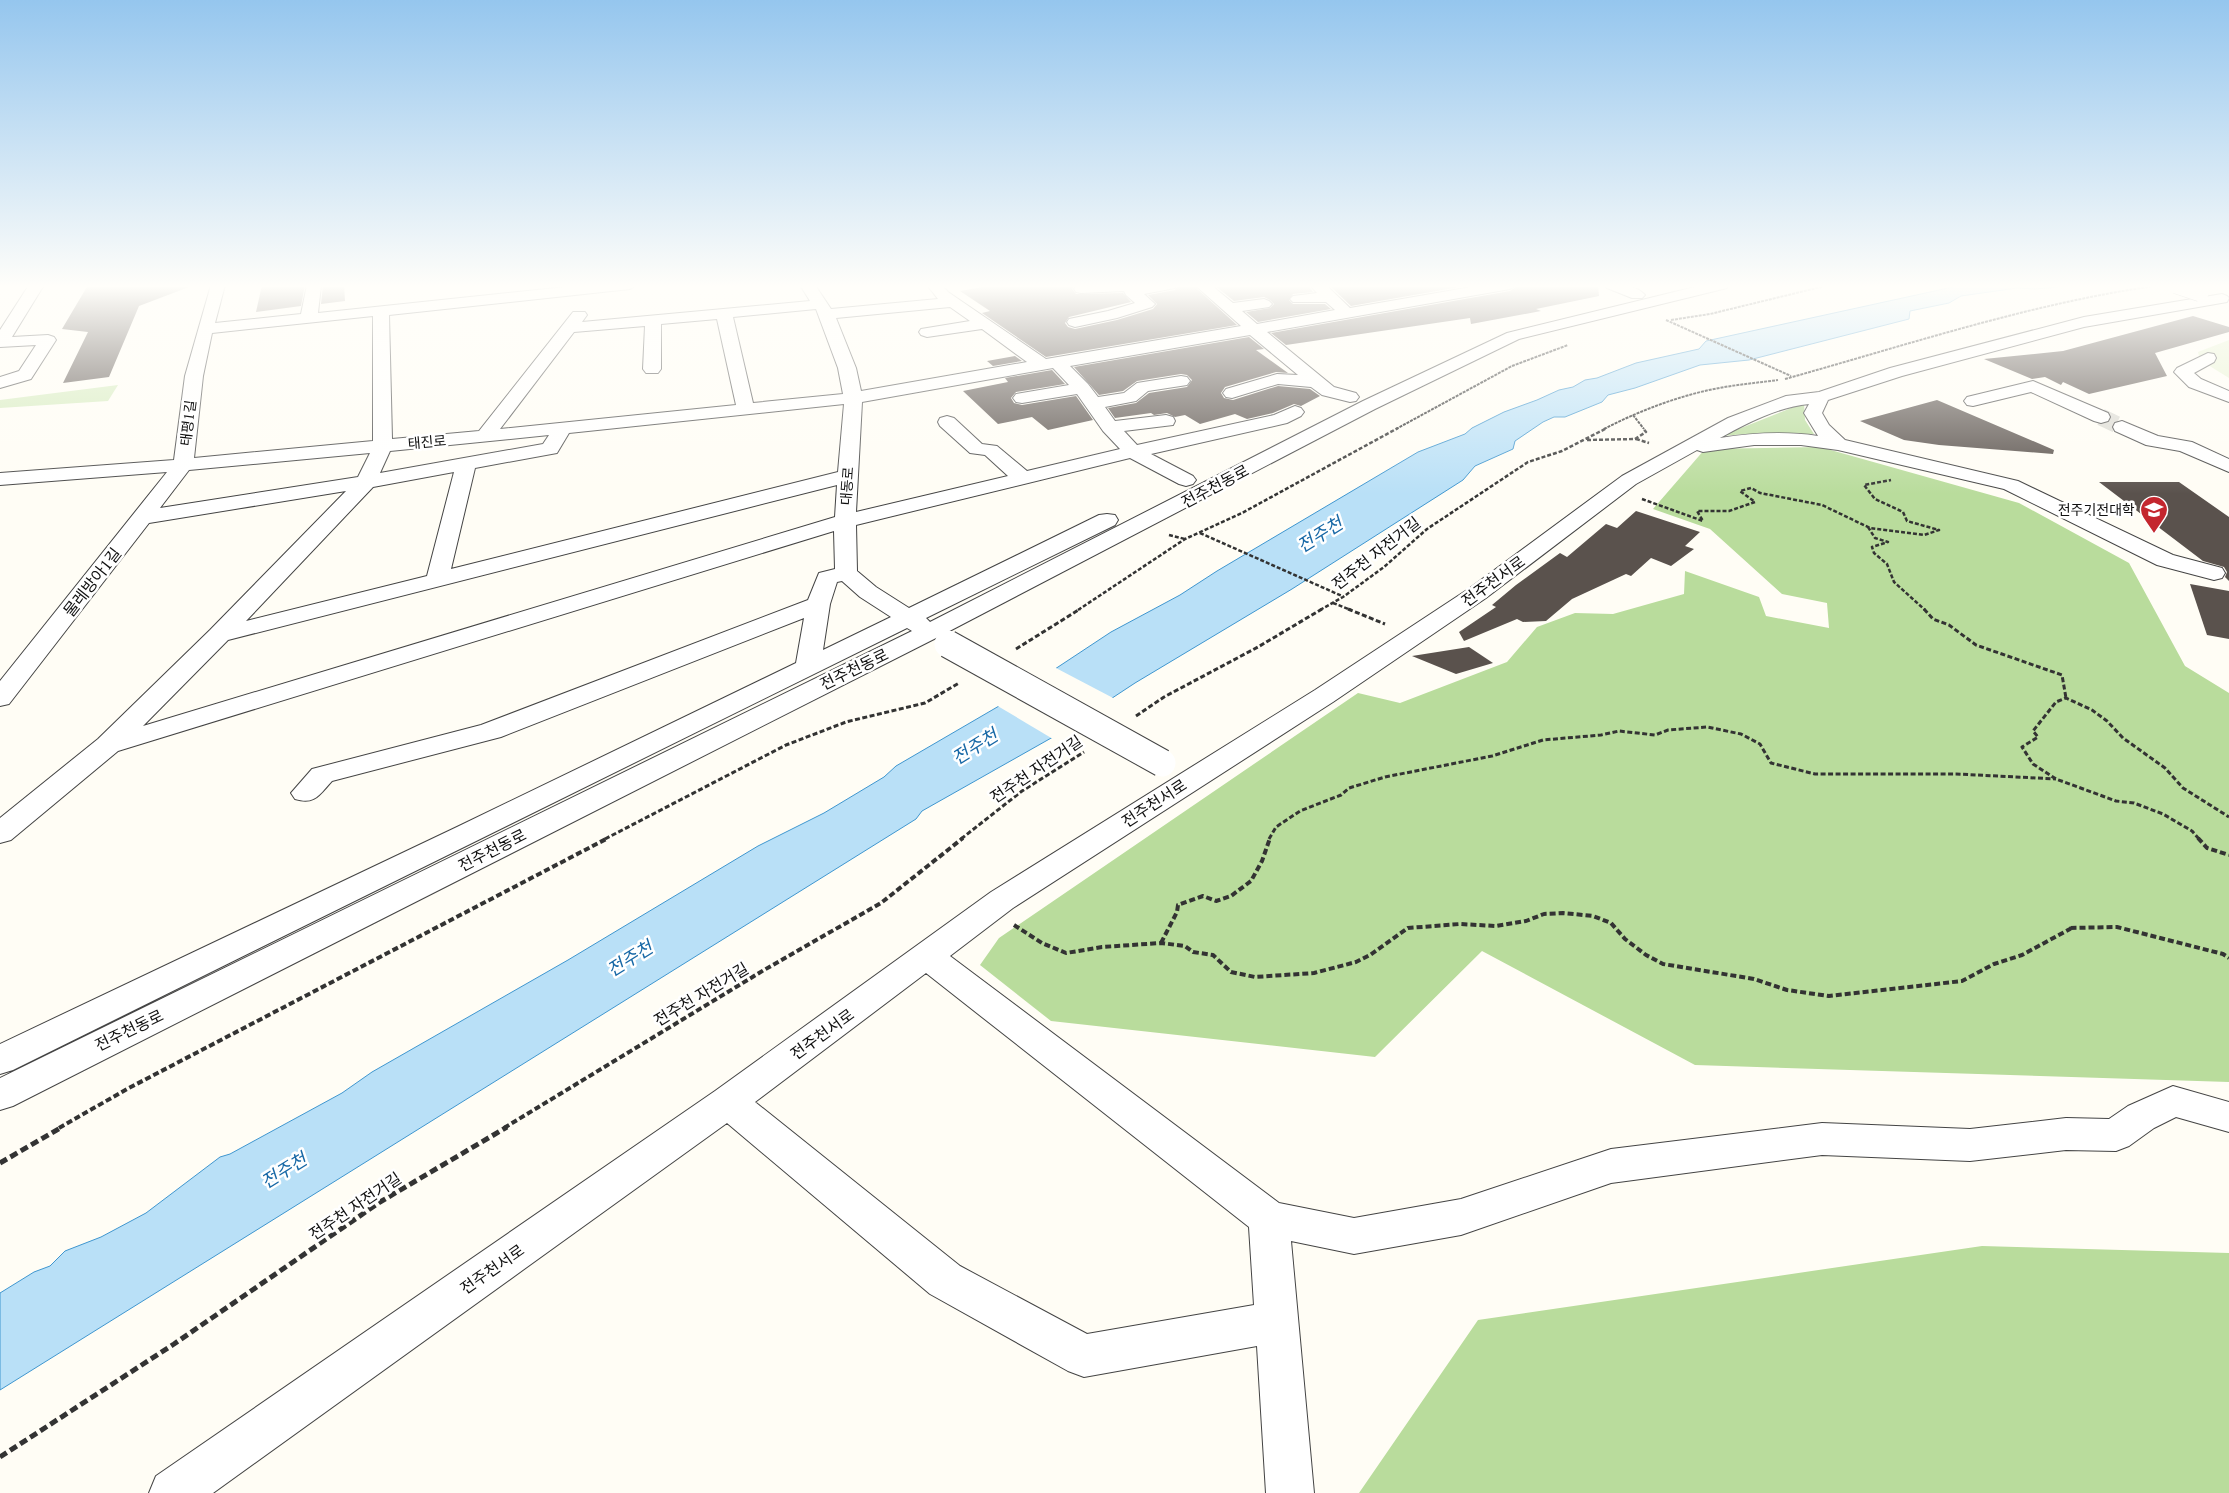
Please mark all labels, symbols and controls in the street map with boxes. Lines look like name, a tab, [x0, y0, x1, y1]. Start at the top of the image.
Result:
street label: 태평1길	[175, 399, 200, 447]
street label: 태진로	[407, 430, 447, 453]
street label: 전주천동로	[1177, 459, 1253, 513]
street label: 대동로	[836, 466, 857, 506]
school or university icon: 전주기전대학	[2139, 495, 2169, 534]
place label: 전주기전대학	[2058, 500, 2135, 519]
water label: 전주천	[1292, 510, 1349, 557]
street label: 전주천 자전거길	[1327, 511, 1425, 595]
street label: 물레방아1길	[58, 543, 126, 621]
street label: 전주천서로	[1457, 550, 1529, 612]
street label: 전주천동로	[816, 643, 892, 695]
water label: 전주천	[947, 722, 1004, 769]
street label: 전주천 자전거길	[986, 730, 1086, 808]
street label: 전주천서로	[1117, 774, 1191, 832]
street label: 전주천동로	[454, 823, 530, 877]
water label: 전주천	[602, 934, 659, 981]
street label: 전주천 자전거길	[650, 957, 752, 1031]
street label: 전주천서로	[786, 1003, 858, 1065]
street label: 전주천동로	[91, 1004, 167, 1056]
water label: 전주천	[256, 1146, 313, 1193]
street label: 전주천 자전거길	[305, 1167, 405, 1245]
street label: 전주천서로	[456, 1239, 529, 1299]

